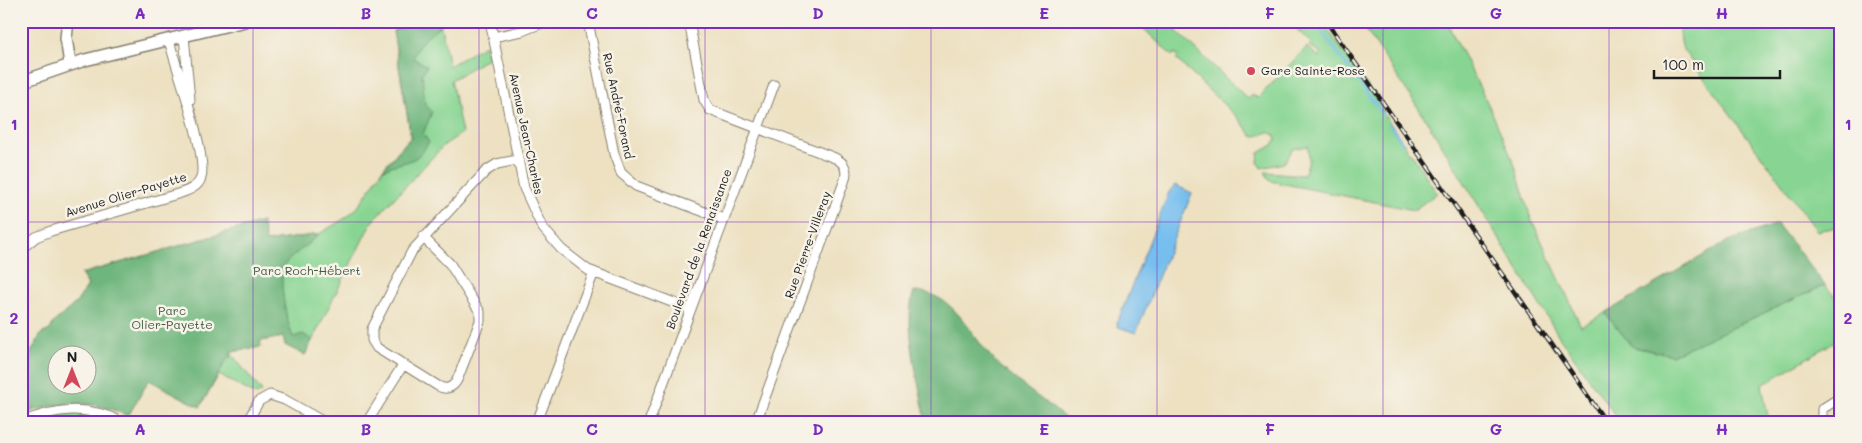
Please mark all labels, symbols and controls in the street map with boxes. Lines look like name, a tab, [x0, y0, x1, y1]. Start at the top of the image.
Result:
text: A	[134, 2, 146, 23]
text: B	[361, 2, 371, 23]
text: C	[586, 2, 598, 23]
text: D	[812, 2, 824, 23]
text: E	[1039, 2, 1049, 23]
text: F	[1265, 2, 1275, 23]
text: G	[1490, 2, 1502, 23]
text: H	[1716, 2, 1728, 23]
scale bar	[1654, 48, 1781, 80]
street label: Rue André-Forand	[600, 51, 638, 161]
text: 100 m	[1662, 54, 1704, 74]
place label: Gare Sainte-Rose	[1261, 62, 1365, 78]
marker: Gare Sainte-Rose	[1245, 65, 1257, 77]
street label: Avenue Jean-Charles	[506, 72, 548, 196]
text: 1	[10, 113, 18, 134]
text: 1	[1844, 113, 1852, 134]
street label: Boulevard de la Renaissance	[662, 166, 735, 331]
street label: Avenue Olier-Payette	[63, 168, 189, 220]
street label: Rue Pierre-Villeray	[780, 189, 834, 301]
park label: Parc Roch-Hébert	[253, 262, 361, 278]
park label: Parc Olier-Payette	[131, 302, 213, 332]
text: 2	[10, 307, 19, 328]
text: 2	[1844, 307, 1853, 328]
north arrow	[48, 346, 98, 396]
text: N	[67, 347, 77, 366]
text: A	[134, 418, 146, 439]
text: B	[361, 418, 371, 439]
text: C	[586, 418, 598, 439]
text: D	[812, 418, 824, 439]
text: E	[1039, 418, 1049, 439]
text: F	[1265, 418, 1275, 439]
text: G	[1490, 418, 1502, 439]
text: H	[1716, 418, 1728, 439]

